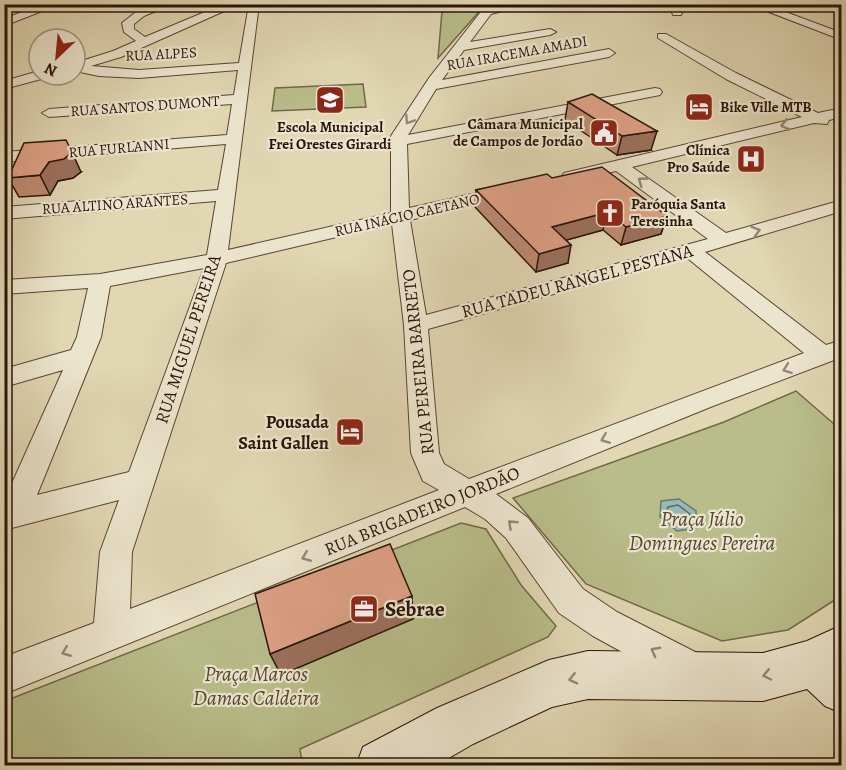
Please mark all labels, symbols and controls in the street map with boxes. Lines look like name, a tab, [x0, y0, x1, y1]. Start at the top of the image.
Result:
north arrow	[27, 27, 87, 87]
street label: RUA IRACEMA AMADI	[445, 31, 589, 75]
street label: RUA ALPES	[125, 42, 197, 66]
text: N	[40, 57, 61, 82]
school or university icon: Escola Municipal Frei Orestes Girardi	[314, 84, 346, 116]
street label: RUA SANTOS DUMONT	[70, 91, 221, 121]
hotel icon: Bike Ville MTB	[683, 91, 715, 123]
place label: Bike Ville MTB	[720, 97, 812, 117]
one-way arrow	[405, 114, 417, 124]
place label: Câmara Municipal de Campos de Jordão	[453, 114, 583, 151]
place label: Escola Municipal Frei Orestes Girardi	[269, 117, 392, 154]
public building icon: Câmara Municipal de Campos de Jordão	[588, 117, 620, 149]
one-way arrow	[780, 118, 790, 131]
street label: RUA FURLANNI	[68, 134, 170, 162]
place label: Clínica Pro Saúde	[667, 140, 731, 177]
hospital icon: Clínica Pro Saúde	[735, 143, 767, 175]
one-way arrow	[637, 177, 648, 188]
street label: RUA ALTINO ARANTES	[41, 189, 189, 219]
street label: RUA INÁCIO CAETANO	[333, 189, 481, 241]
place label: Paróquia Santa Teresinha	[631, 194, 727, 231]
church icon: Paróquia Santa Teresinha	[594, 197, 626, 229]
one-way arrow	[751, 225, 761, 238]
street label: RUA TADEU RANGEL PESTANA	[459, 238, 696, 323]
street label: RUA MIGUEL PEREIRA	[149, 251, 227, 427]
street label: RUA PEREIRA BARRETO	[396, 268, 440, 456]
one-way arrow	[782, 362, 793, 374]
place label: Pousada Saint Gallen	[238, 410, 329, 455]
hotel icon: Pousada Saint Gallen	[334, 416, 366, 448]
one-way arrow	[600, 432, 611, 444]
street label: RUA BRIGADEIRO JORDÃO	[321, 461, 523, 561]
park label: Praça Júlio Domingues Pereira	[629, 505, 776, 557]
one-way arrow	[508, 520, 519, 531]
one-way arrow	[301, 550, 312, 562]
office icon: Sebrae	[348, 593, 380, 625]
place label: Sebrae	[385, 595, 445, 623]
one-way arrow	[62, 645, 73, 657]
one-way arrow	[651, 647, 662, 658]
park label: Praça Marcos Damas Caldeira	[193, 660, 319, 712]
one-way arrow	[763, 668, 773, 681]
one-way arrow	[568, 671, 578, 684]

